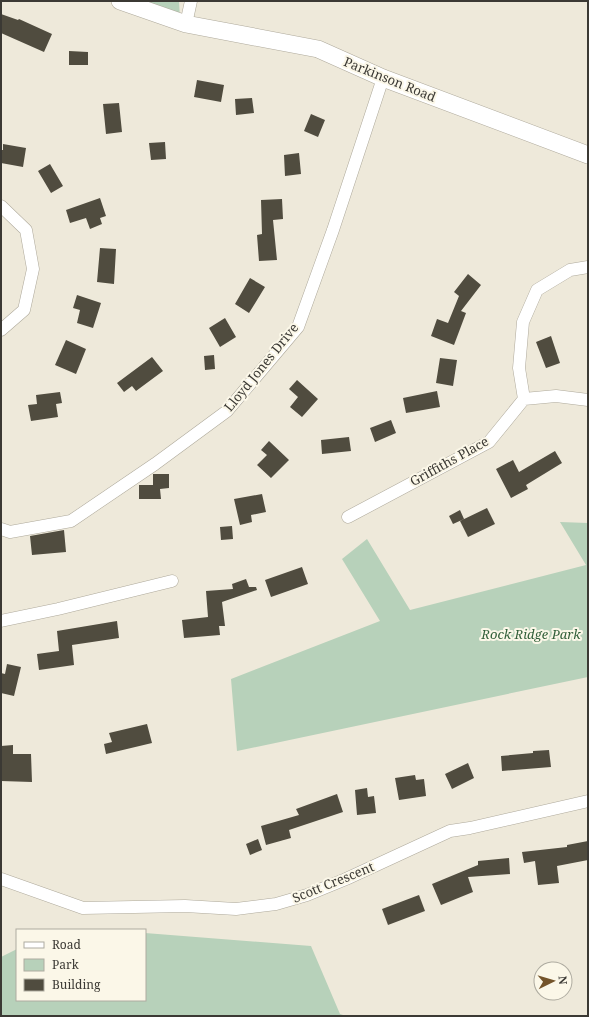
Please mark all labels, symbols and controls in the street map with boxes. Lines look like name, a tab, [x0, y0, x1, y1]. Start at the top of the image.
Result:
street label: Parkinson Road	[341, 52, 439, 106]
street label: Lloyd Jones Drive	[220, 319, 302, 415]
street label: Griffiths Place	[406, 432, 492, 490]
park label: Rock Ridge Park	[480, 625, 581, 643]
street label: Scott Crescent	[289, 857, 377, 907]
legend	[16, 929, 146, 1001]
text: Road	[52, 936, 82, 953]
text: Park	[52, 956, 80, 973]
north arrow	[533, 961, 573, 1001]
text: N	[556, 975, 571, 985]
text: Building	[52, 976, 101, 993]

